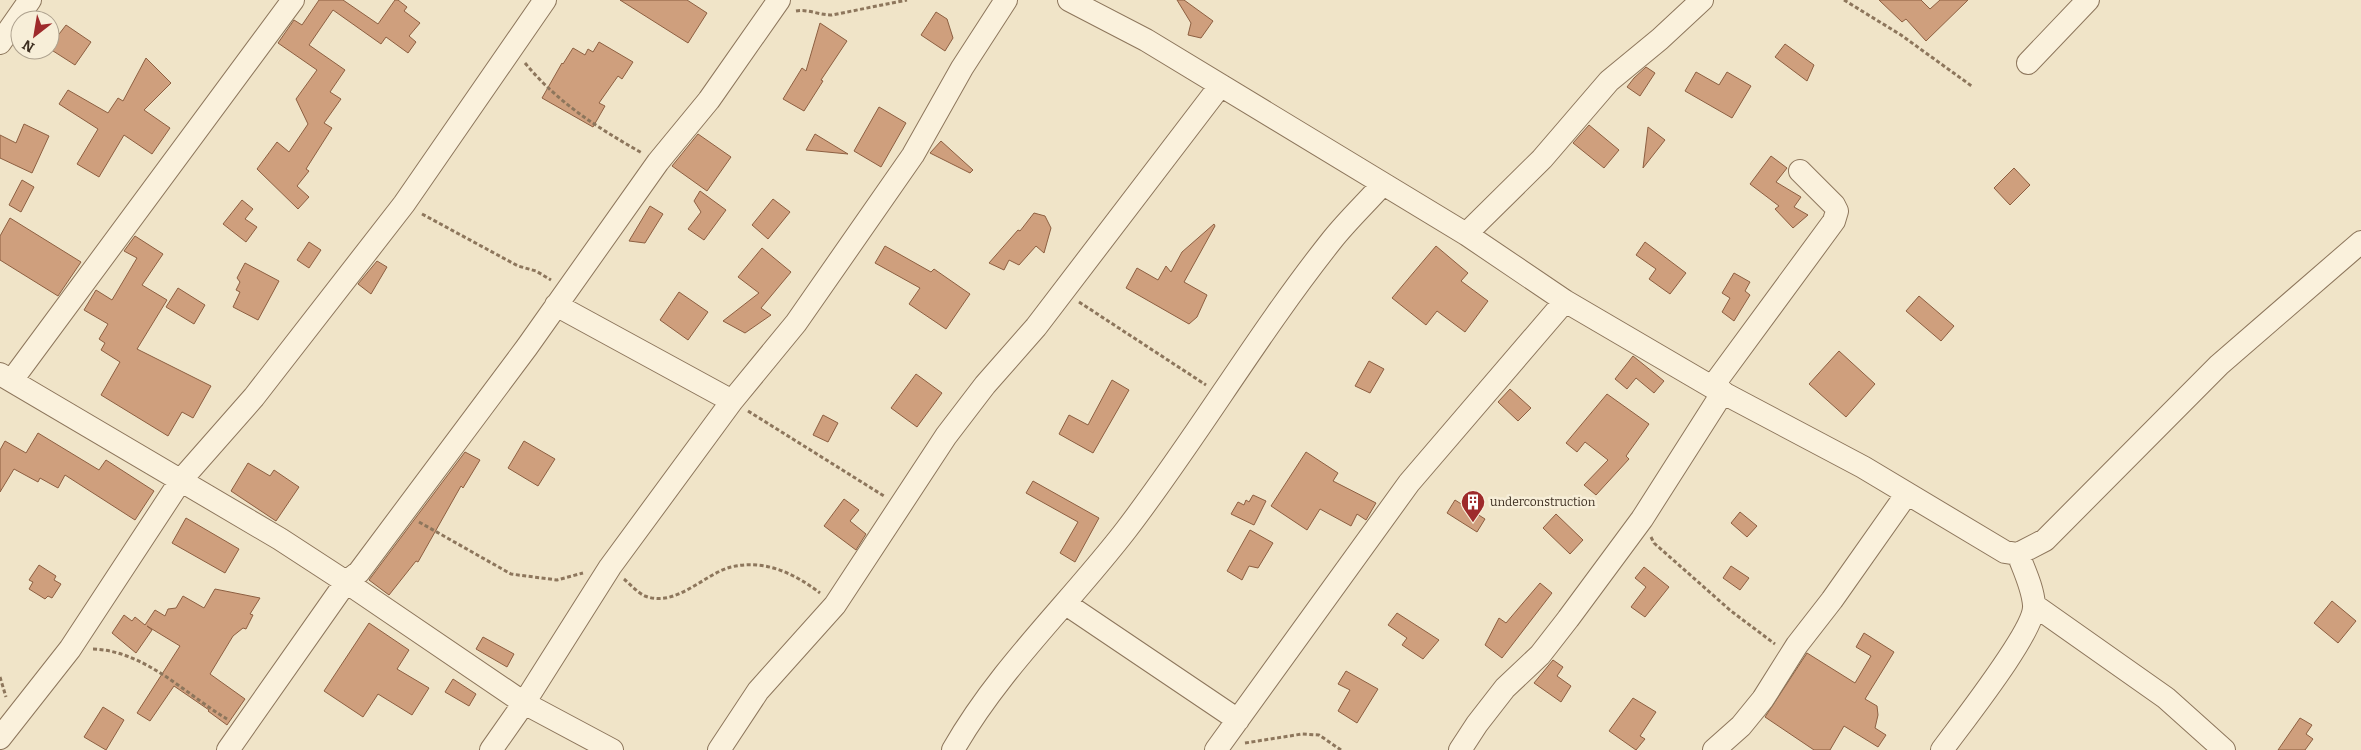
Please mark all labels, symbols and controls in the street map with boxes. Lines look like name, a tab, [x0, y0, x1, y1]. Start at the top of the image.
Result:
north arrow	[10, 10, 60, 60]
text: N	[19, 36, 38, 56]
building icon: underconstruction	[1460, 489, 1486, 523]
place label: underconstruction	[1490, 495, 1596, 509]

